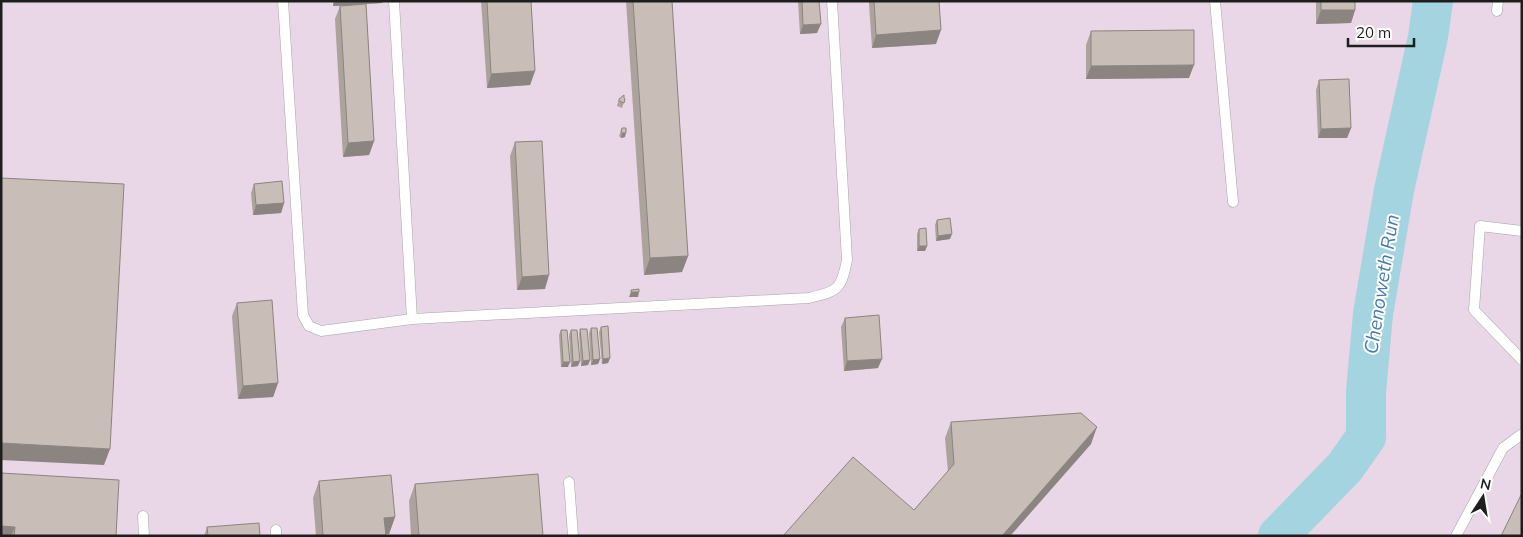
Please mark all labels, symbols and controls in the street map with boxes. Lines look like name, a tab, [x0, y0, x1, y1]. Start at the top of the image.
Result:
scale bar	[1348, 15, 1414, 47]
text: 20 m	[1356, 23, 1391, 42]
water label: Chenoweth Run	[1358, 212, 1404, 356]
north arrow	[1458, 472, 1508, 522]
text: N	[1479, 474, 1493, 494]

